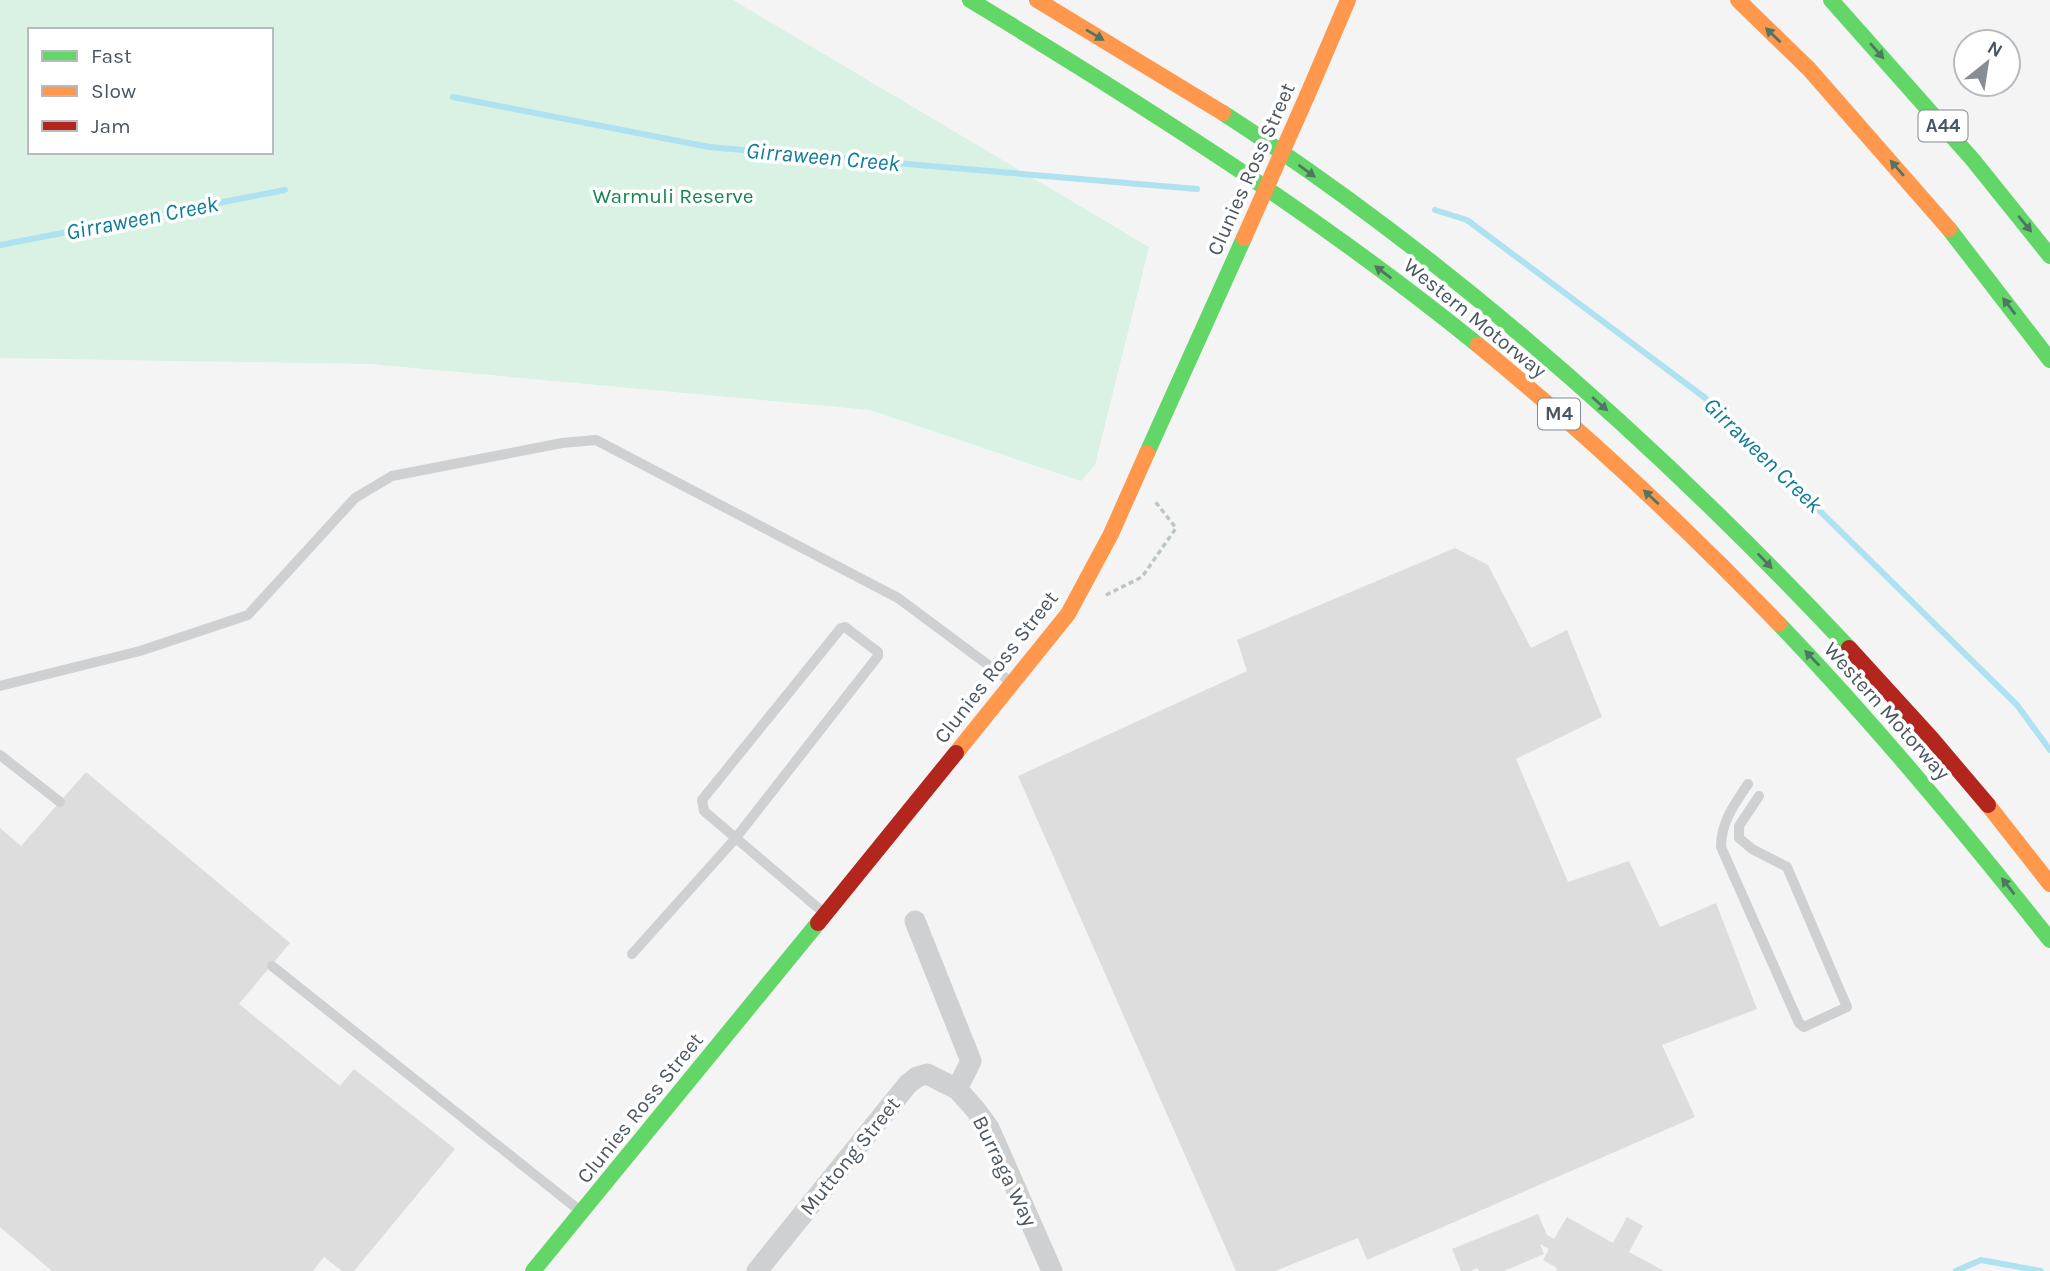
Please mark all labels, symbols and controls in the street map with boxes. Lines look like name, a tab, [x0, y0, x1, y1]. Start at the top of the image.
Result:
one-way arrow	[1765, 26, 1782, 43]
legend	[28, 28, 273, 154]
north arrow	[1952, 28, 2022, 98]
one-way arrow	[1086, 29, 1105, 41]
text: N	[1984, 36, 2006, 62]
one-way arrow	[1869, 42, 1884, 59]
text: Fast	[91, 44, 132, 68]
text: Slow	[91, 79, 136, 103]
street label: Clunies Ross Street	[1202, 79, 1300, 259]
road number: A44	[1918, 110, 1968, 142]
text: Jam	[91, 114, 131, 138]
water label: Girraween Creek	[745, 137, 901, 177]
one-way arrow	[1889, 159, 1905, 177]
one-way arrow	[1298, 164, 1316, 178]
park label: Warmuli Reserve	[592, 184, 754, 208]
water label: Girraween Creek	[64, 190, 221, 246]
one-way arrow	[2017, 214, 2032, 232]
street label: Western Motorway	[1399, 253, 1551, 383]
one-way arrow	[1374, 265, 1392, 279]
one-way arrow	[2002, 297, 2016, 315]
water label: Girraween Creek	[1698, 392, 1828, 518]
one-way arrow	[1591, 396, 1609, 412]
road number: M4	[1538, 398, 1580, 430]
one-way arrow	[1643, 489, 1660, 505]
one-way arrow	[1757, 552, 1774, 569]
street label: Clunies Ross Street	[929, 586, 1063, 748]
street label: Western Motorway	[1819, 637, 1955, 785]
one-way arrow	[1804, 650, 1820, 667]
one-way arrow	[2001, 877, 2016, 894]
street label: Clunies Ross Street	[572, 1028, 708, 1188]
street label: Muttong Street	[795, 1092, 905, 1220]
street label: Burraga Way	[968, 1112, 1042, 1231]

